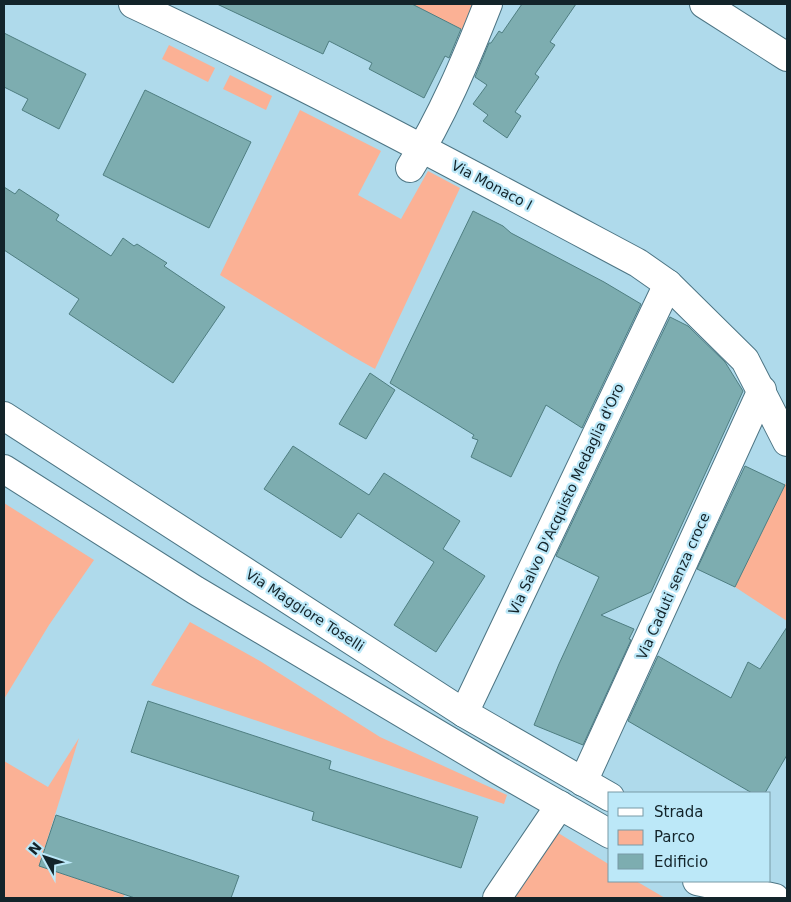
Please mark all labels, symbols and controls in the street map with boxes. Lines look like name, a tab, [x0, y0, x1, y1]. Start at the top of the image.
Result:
street label: Via Monaco I	[449, 157, 535, 213]
street label: Via Salvo D'Acquisto Medaglia d'Oro	[505, 381, 627, 617]
street label: Via Caduti senza croce	[633, 510, 713, 662]
street label: Via Maggiore Toselli	[243, 566, 367, 654]
legend	[608, 792, 771, 882]
text: Strada	[654, 803, 703, 821]
text: Parco	[654, 828, 695, 846]
north arrow	[20, 832, 70, 882]
text: N	[25, 839, 45, 858]
text: Edificio	[654, 853, 708, 871]

